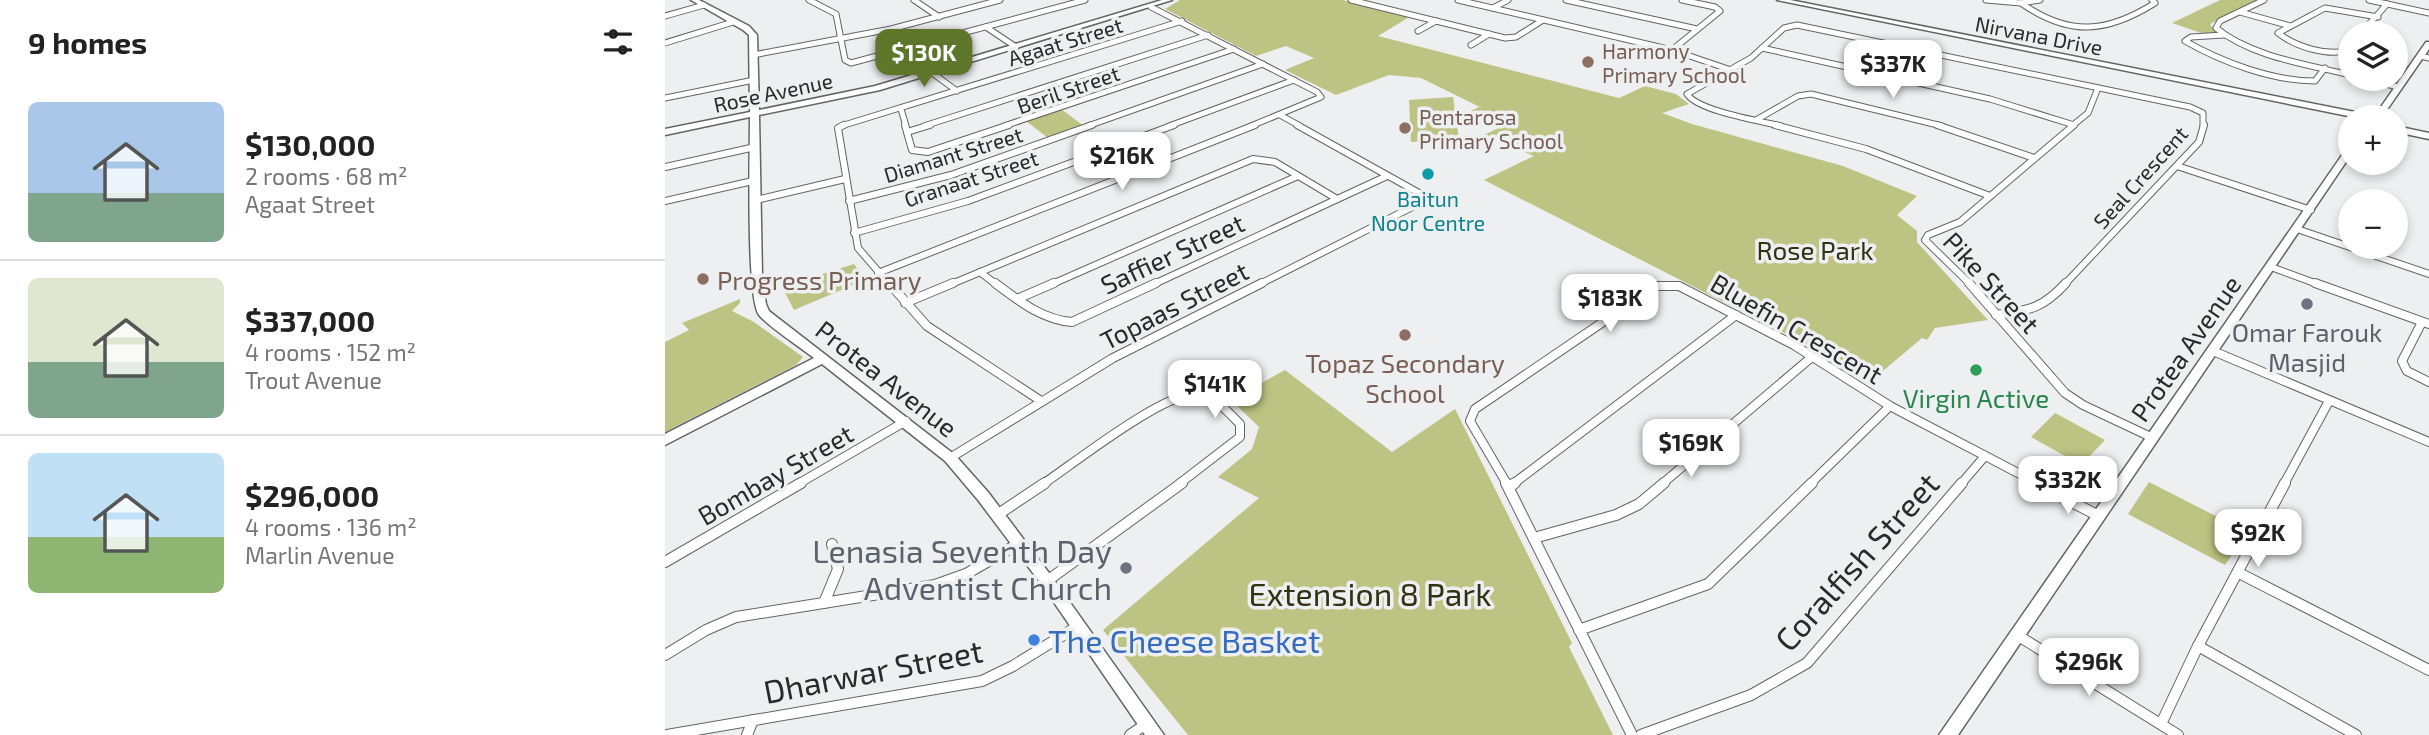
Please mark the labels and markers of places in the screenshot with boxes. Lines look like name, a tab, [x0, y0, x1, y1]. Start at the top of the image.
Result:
pin: $130K	[875, 29, 973, 89]
place label: Harmony Primary School	[1602, 38, 1747, 87]
pin: $337K	[1844, 41, 1942, 100]
marker: Harmony Primary School	[1580, 54, 1596, 70]
place label: Pentarosa Primary School	[1419, 104, 1564, 153]
marker: Pentarosa Primary School	[1397, 120, 1413, 136]
pin: $216K	[1073, 132, 1171, 192]
marker: Baitun Noor Centre	[1420, 166, 1436, 182]
place label: Baitun Noor Centre	[1371, 186, 1485, 235]
place label: Progress Primary	[717, 264, 922, 295]
marker: Progress Primary	[695, 271, 711, 287]
pin: $183K	[1561, 274, 1659, 334]
marker: Omar Farouk Masjid	[2299, 296, 2315, 312]
place label: Omar Farouk Masjid	[2232, 316, 2382, 377]
marker: Topaz Secondary School	[1397, 327, 1413, 343]
place label: Topaz Secondary School	[1305, 347, 1505, 408]
pin: $141K	[1166, 360, 1264, 420]
marker: Virgin Active	[1968, 362, 1984, 378]
place label: Virgin Active	[1903, 382, 2049, 413]
pin: $169K	[1642, 420, 1740, 479]
pin: $332K	[2019, 456, 2117, 516]
pin: $92K	[2217, 510, 2299, 569]
place label: Lenasia Seventh Day Adventist Church	[812, 531, 1112, 606]
marker: Lenasia Seventh Day Adventist Church	[1118, 560, 1134, 576]
place label: The Cheese Basket	[1048, 621, 1320, 659]
marker: The Cheese Basket	[1026, 632, 1042, 648]
pin: $296K	[2040, 638, 2138, 698]

